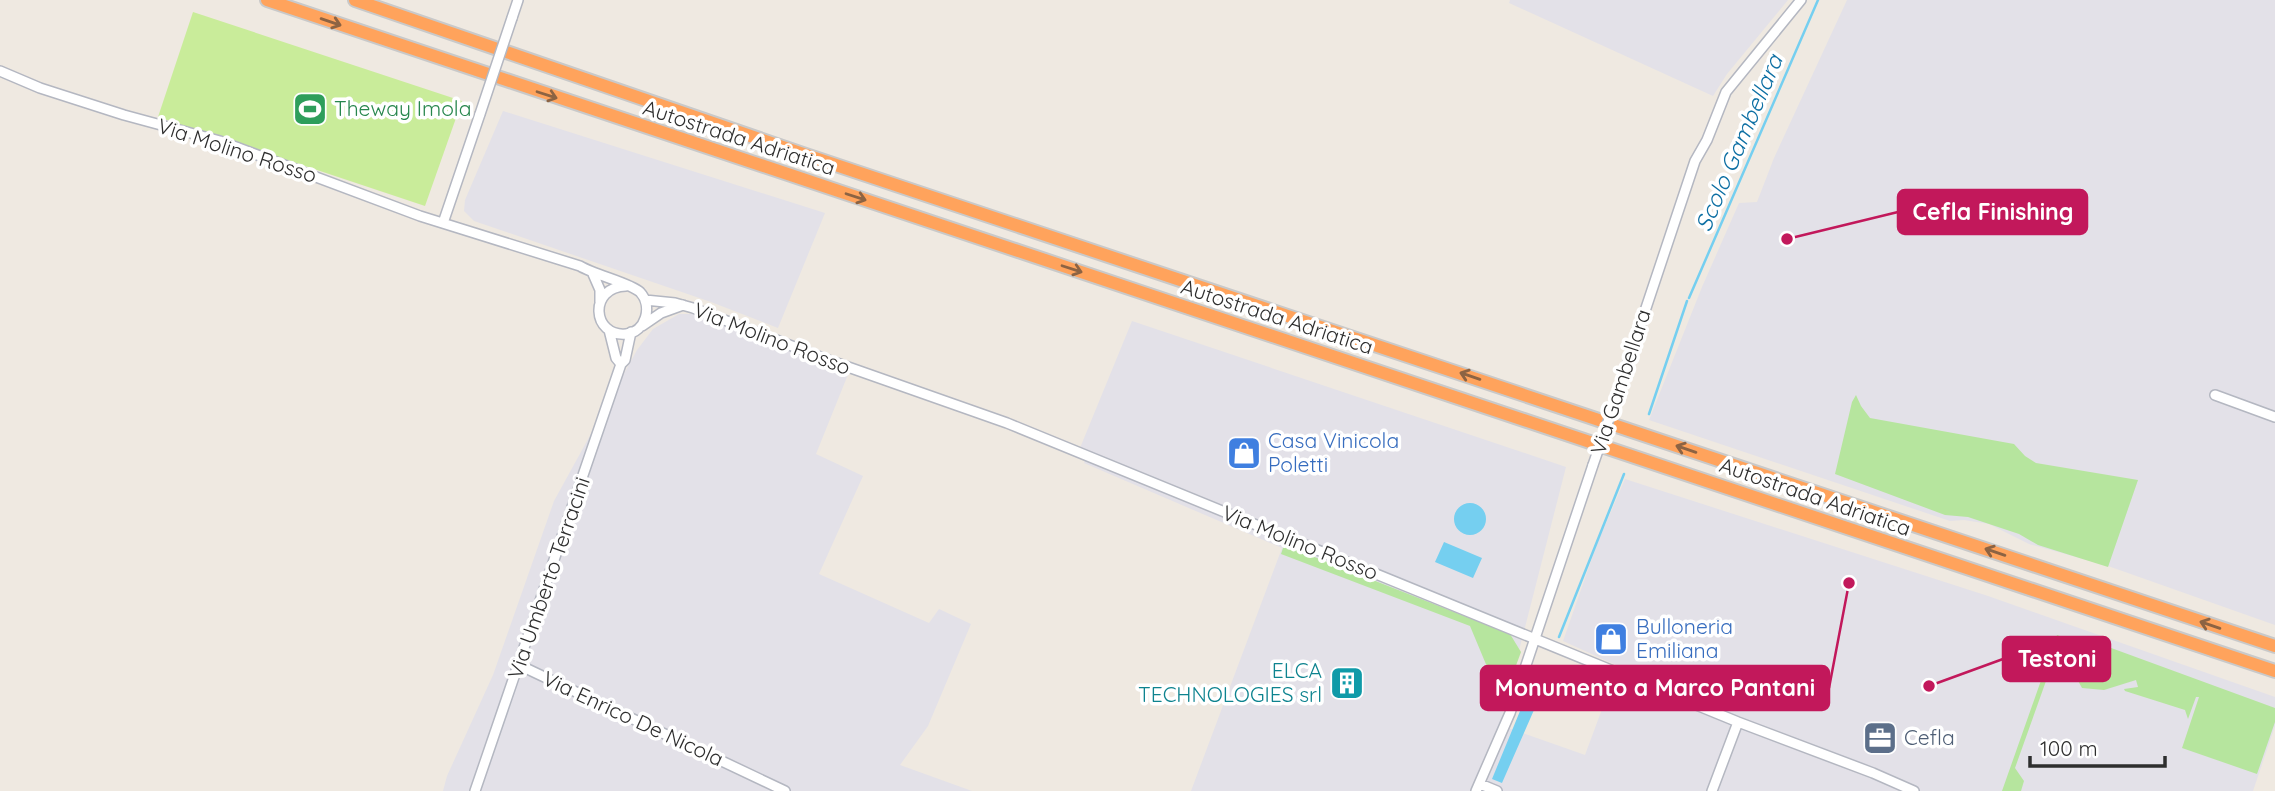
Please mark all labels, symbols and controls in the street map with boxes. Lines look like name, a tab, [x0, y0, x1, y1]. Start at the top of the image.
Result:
one-way arrow	[320, 17, 342, 29]
water label: Scolo Gambellara	[1688, 49, 1789, 236]
one-way arrow	[536, 89, 558, 102]
sports icon: Theway Imola	[291, 90, 329, 128]
street label: Autostrada Adriatica	[640, 94, 839, 180]
place label: Theway Imola	[334, 95, 471, 121]
street label: Via Molino Rosso	[154, 112, 320, 188]
callout: Cefla Finishing	[1898, 190, 2087, 234]
one-way arrow	[845, 192, 867, 205]
text: Cefla Finishing	[1913, 197, 2074, 226]
one-way arrow	[1060, 264, 1082, 276]
street label: Autostrada Adriatica	[1178, 273, 1377, 359]
street label: Via Molino Rosso	[690, 296, 854, 380]
street label: Via Gambellara	[1584, 306, 1656, 458]
one-way arrow	[1460, 369, 1482, 381]
place label: Casa Vinicola Poletti	[1268, 427, 1399, 477]
shop icon: Casa Vinicola Poletti	[1225, 434, 1263, 472]
one-way arrow	[1675, 441, 1697, 454]
street label: Autostrada Adriatica	[1716, 451, 1914, 541]
street label: Via Umberto Terracini	[501, 473, 595, 682]
street label: Via Molino Rosso	[1219, 499, 1382, 585]
one-way arrow	[1984, 545, 2006, 557]
place label: Bulloneria Emiliana	[1636, 613, 1733, 663]
one-way arrow	[2200, 617, 2222, 630]
shop icon: Bulloneria Emiliana	[1592, 620, 1630, 658]
callout: Testoni	[2003, 637, 2110, 681]
text: Testoni	[2017, 644, 2097, 673]
place label: ELCA TECHNOLOGIES srl	[1138, 657, 1322, 707]
building icon: ELCA TECHNOLOGIES srl	[1328, 664, 1366, 702]
street label: Via Enrico De Nicola	[539, 665, 728, 771]
callout: Monumento a Marco Pantani	[1481, 666, 1829, 710]
text: Monumento a Marco Pantani	[1495, 673, 1815, 702]
office icon: Cefla	[1861, 719, 1899, 757]
place label: Cefla	[1904, 724, 1955, 750]
scale bar	[2030, 724, 2165, 768]
text: 100 m	[2040, 735, 2098, 761]

